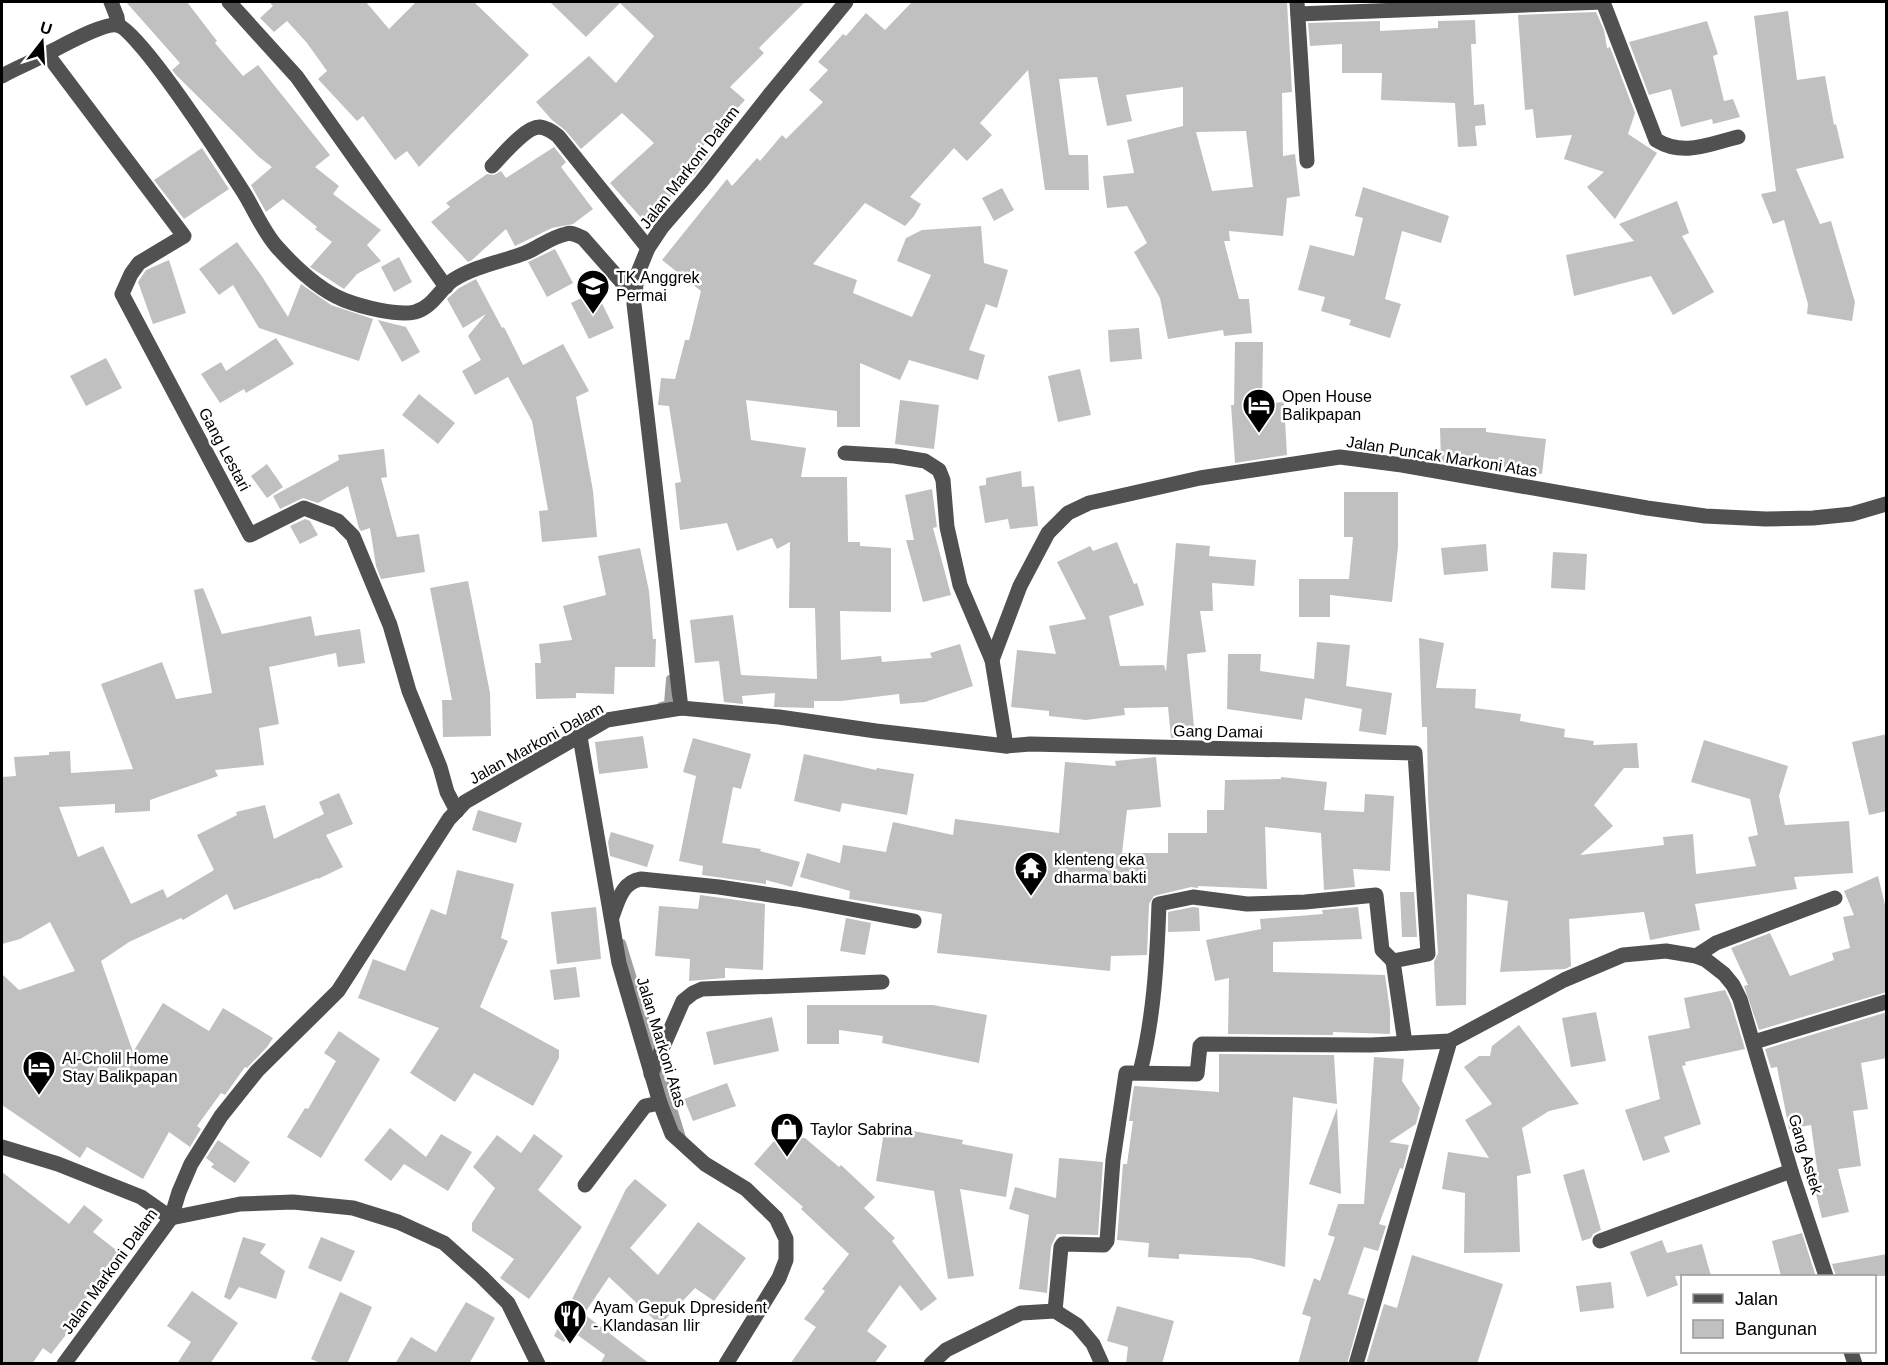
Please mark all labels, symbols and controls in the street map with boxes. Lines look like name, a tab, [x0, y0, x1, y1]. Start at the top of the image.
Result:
north arrow	[12, 12, 72, 72]
text: U	[38, 18, 54, 38]
street label: Jalan Markoni Dalam	[636, 103, 742, 232]
school or university icon: TK Anggrek Permai	[575, 268, 611, 315]
place label: TK Anggrek Permai	[616, 269, 701, 304]
hotel icon: Open House Balikpapan	[1241, 387, 1277, 434]
place label: Open House Balikpapan	[1282, 388, 1372, 423]
street label: Gang Lestari	[196, 405, 254, 494]
street label: Jalan Puncak Markoni Atas	[1345, 433, 1539, 480]
street label: Jalan Markoni Dalam	[466, 700, 606, 787]
street label: Gang Damai	[1173, 722, 1263, 741]
temple icon: klenteng eka dharma bakti	[1013, 850, 1049, 897]
place label: klenteng eka dharma bakti	[1054, 851, 1147, 886]
street label: Jalan Markoni Atas	[634, 975, 689, 1109]
hotel icon: Al-Cholil Home Stay Balikpapan	[21, 1049, 57, 1096]
place label: Al-Cholil Home Stay Balikpapan	[62, 1050, 178, 1085]
shop icon: Taylor Sabrina	[769, 1111, 805, 1158]
street label: Gang Astek	[1785, 1112, 1826, 1197]
place label: Taylor Sabrina	[810, 1121, 912, 1138]
street label: Jalan Markoni Dalam	[58, 1206, 160, 1337]
legend	[1681, 1275, 1876, 1353]
text: Jalan	[1735, 1289, 1778, 1309]
restaurant icon: Ayam Gepuk Dpresident - Klandasan Ilir	[552, 1298, 588, 1345]
place label: Ayam Gepuk Dpresident - Klandasan Ilir	[593, 1299, 768, 1334]
text: Bangunan	[1735, 1319, 1817, 1339]

